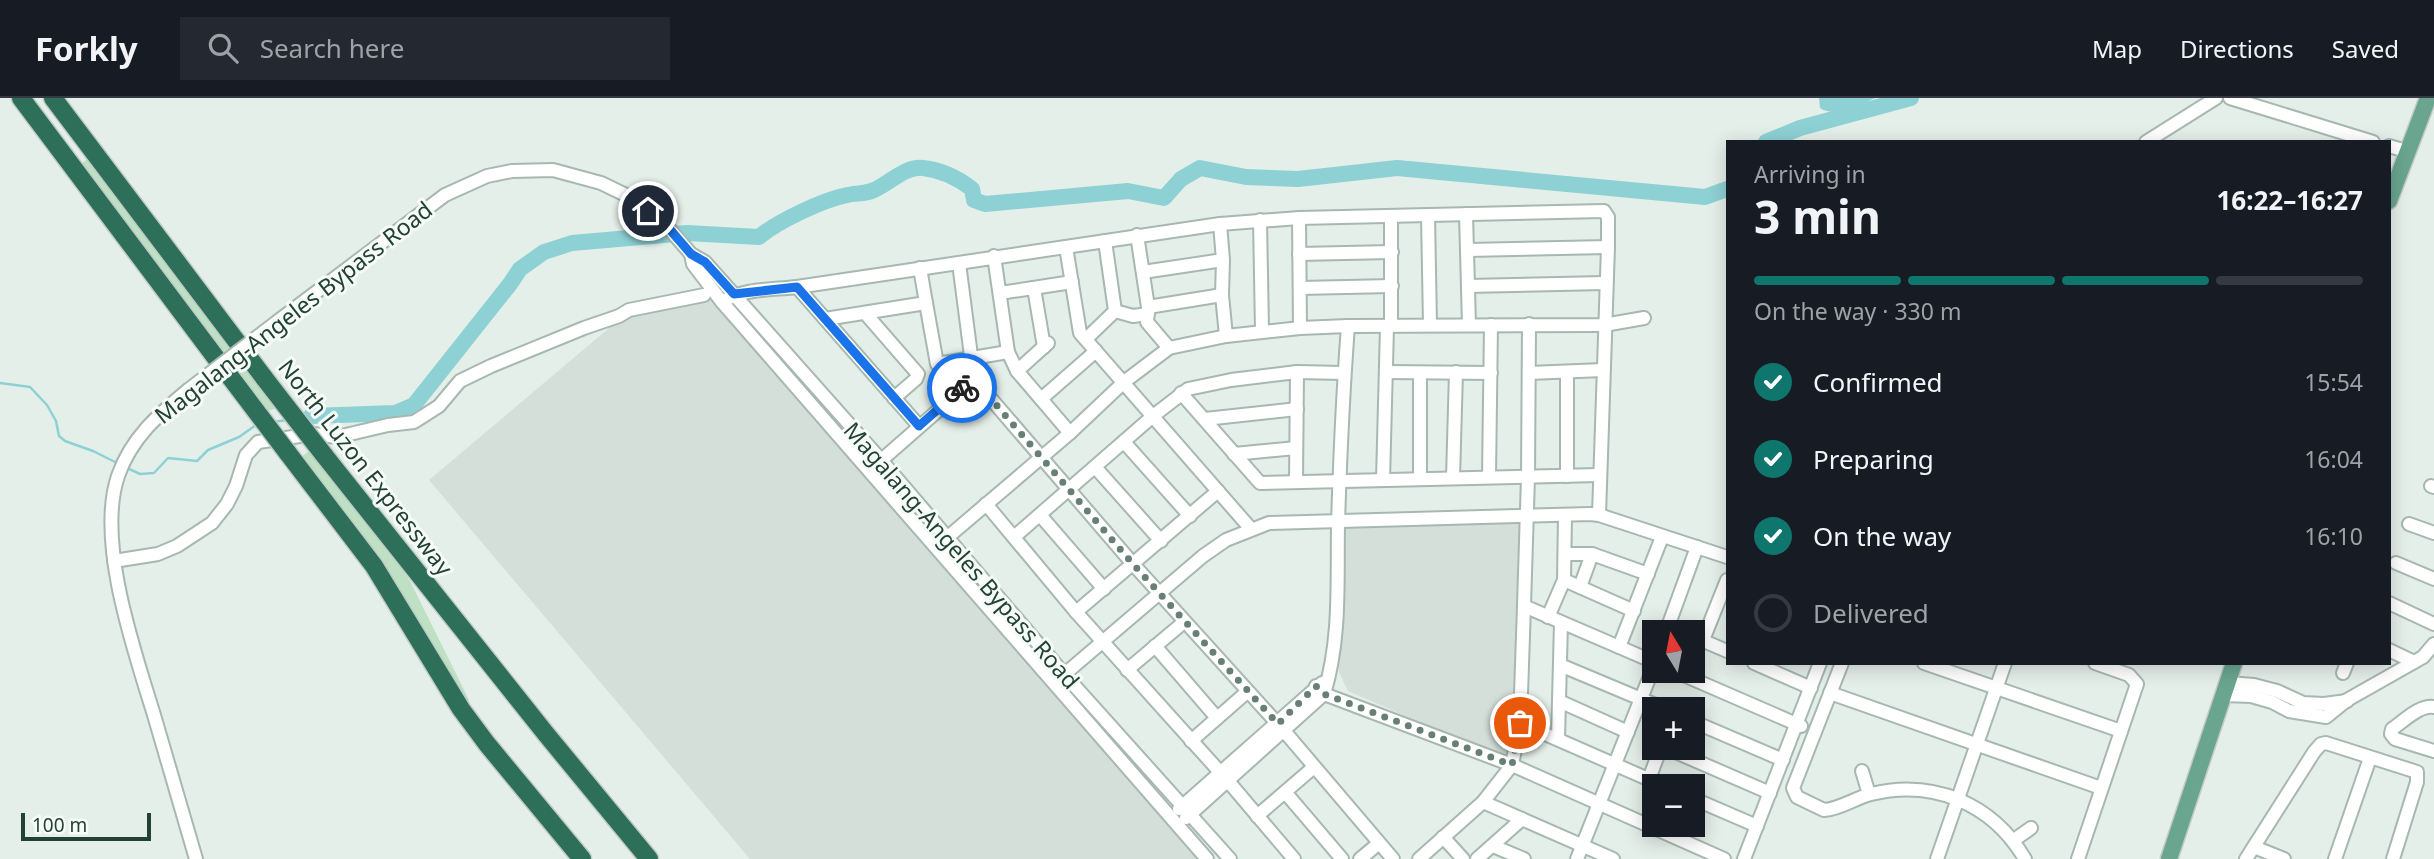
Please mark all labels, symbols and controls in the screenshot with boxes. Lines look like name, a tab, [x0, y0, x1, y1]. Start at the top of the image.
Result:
search box	[180, 17, 670, 80]
text: Forkly	[35, 26, 138, 71]
icon: search	[204, 29, 242, 67]
text: Search here	[260, 30, 404, 66]
text: Map	[2092, 32, 2142, 65]
text: Directions	[2180, 32, 2294, 65]
text: Saved	[2332, 32, 2399, 65]
text: Arriving in	[1754, 158, 1866, 190]
pin	[618, 181, 678, 241]
text: 16:22–16:27	[2216, 182, 2363, 218]
text: 3 min	[1754, 185, 1881, 247]
icon: home	[629, 192, 667, 230]
street label: Magalang-Angeles Bypass Road	[147, 193, 439, 431]
text: On the way · 330 m	[1754, 295, 1961, 327]
street label: North Luzon Expressway	[271, 352, 461, 582]
courier	[927, 353, 997, 423]
icon: check	[1754, 363, 1792, 401]
text: Confirmed	[1813, 364, 1943, 400]
text: 15:54	[2304, 366, 2363, 398]
icon: bike	[943, 369, 981, 407]
street label: Magalang-Angeles Bypass Road	[837, 415, 1087, 695]
icon: check	[1754, 440, 1792, 478]
text: Preparing	[1813, 441, 1934, 477]
text: 16:04	[2304, 443, 2363, 475]
icon: check	[1754, 517, 1792, 555]
text: On the way	[1813, 518, 1951, 554]
text: 16:10	[2304, 520, 2363, 552]
text: Delivered	[1813, 595, 1929, 631]
north arrow	[1642, 620, 1704, 682]
map controls	[1642, 620, 1705, 837]
pin	[1490, 693, 1550, 753]
button: +	[1642, 697, 1705, 760]
icon: bag	[1501, 704, 1539, 742]
button: −	[1642, 774, 1705, 837]
scale bar	[21, 810, 150, 842]
text: 100 m	[32, 812, 87, 838]

